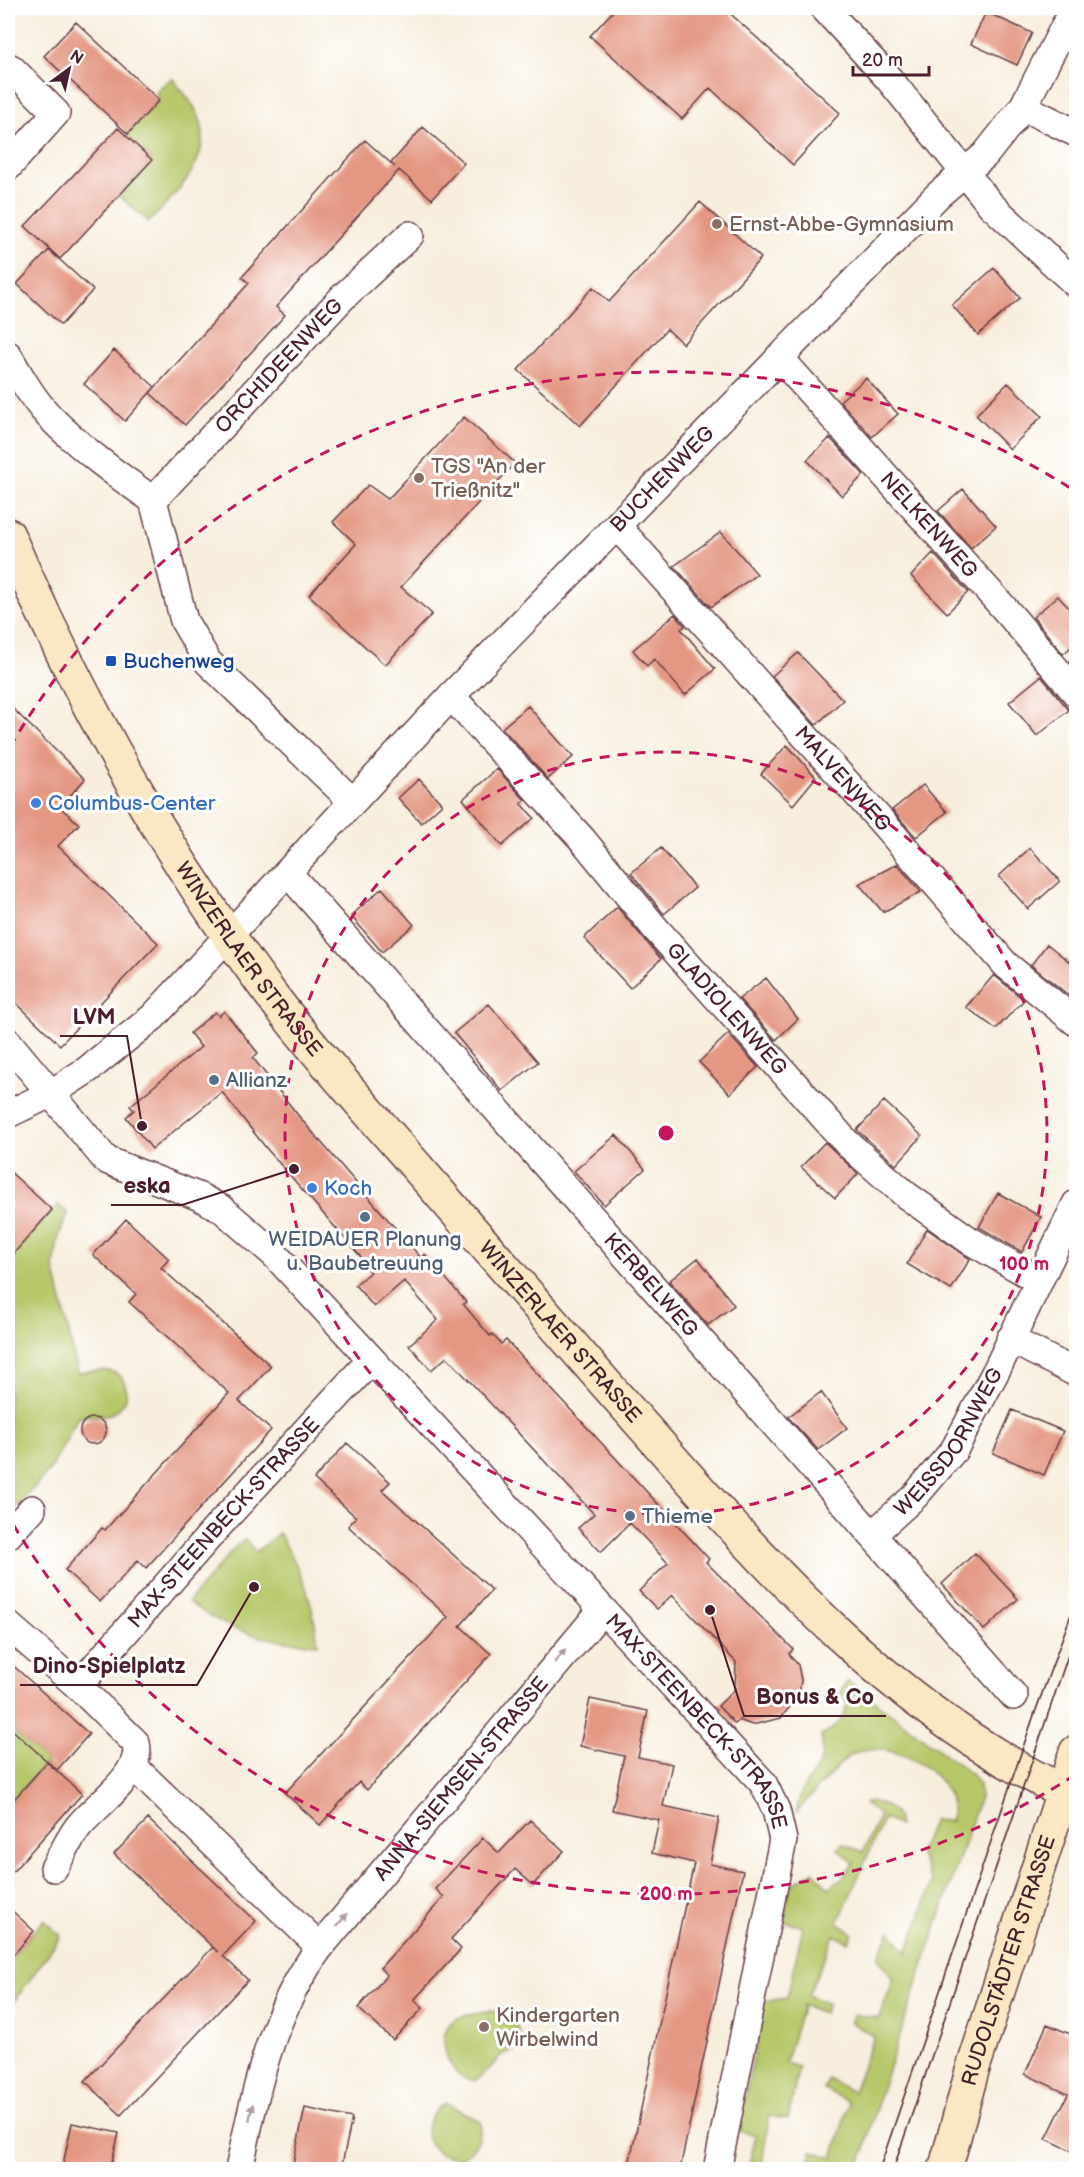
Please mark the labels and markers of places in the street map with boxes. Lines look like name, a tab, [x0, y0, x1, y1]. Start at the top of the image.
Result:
place label: Ernst-Abbe-Gymnasium	[729, 212, 954, 237]
marker: Ernst-Abbe-Gymnasium	[710, 217, 724, 231]
place label: TGS "An der Trießnitz"	[431, 454, 546, 503]
marker: TGS "An der Trießnitz"	[412, 471, 426, 485]
place label: Buchenweg	[123, 649, 235, 674]
marker: Buchenweg	[104, 654, 118, 668]
place label: Columbus-Center	[48, 791, 216, 816]
marker: Columbus-Center	[29, 796, 43, 810]
callout: LVM	[60, 996, 127, 1036]
place label: Allianz	[226, 1068, 288, 1093]
marker: Allianz	[207, 1073, 221, 1087]
centre of rings	[656, 1123, 676, 1143]
callout: eska	[111, 1165, 182, 1205]
place label: Koch	[324, 1176, 372, 1201]
marker: Koch	[305, 1181, 319, 1195]
marker: WEIDAUER Planung u. Baubetreuung	[358, 1210, 372, 1224]
place label: WEIDAUER Planung u. Baubetreuung	[268, 1227, 462, 1276]
place label: Thieme	[642, 1504, 713, 1529]
marker: Thieme	[623, 1509, 637, 1523]
callout: Dino-Spielplatz	[20, 1645, 197, 1685]
callout: Bonus & Co	[744, 1676, 886, 1716]
place label: Kindergarten Wirbelwind	[496, 2003, 620, 2052]
marker: Kindergarten Wirbelwind	[477, 2020, 491, 2034]

